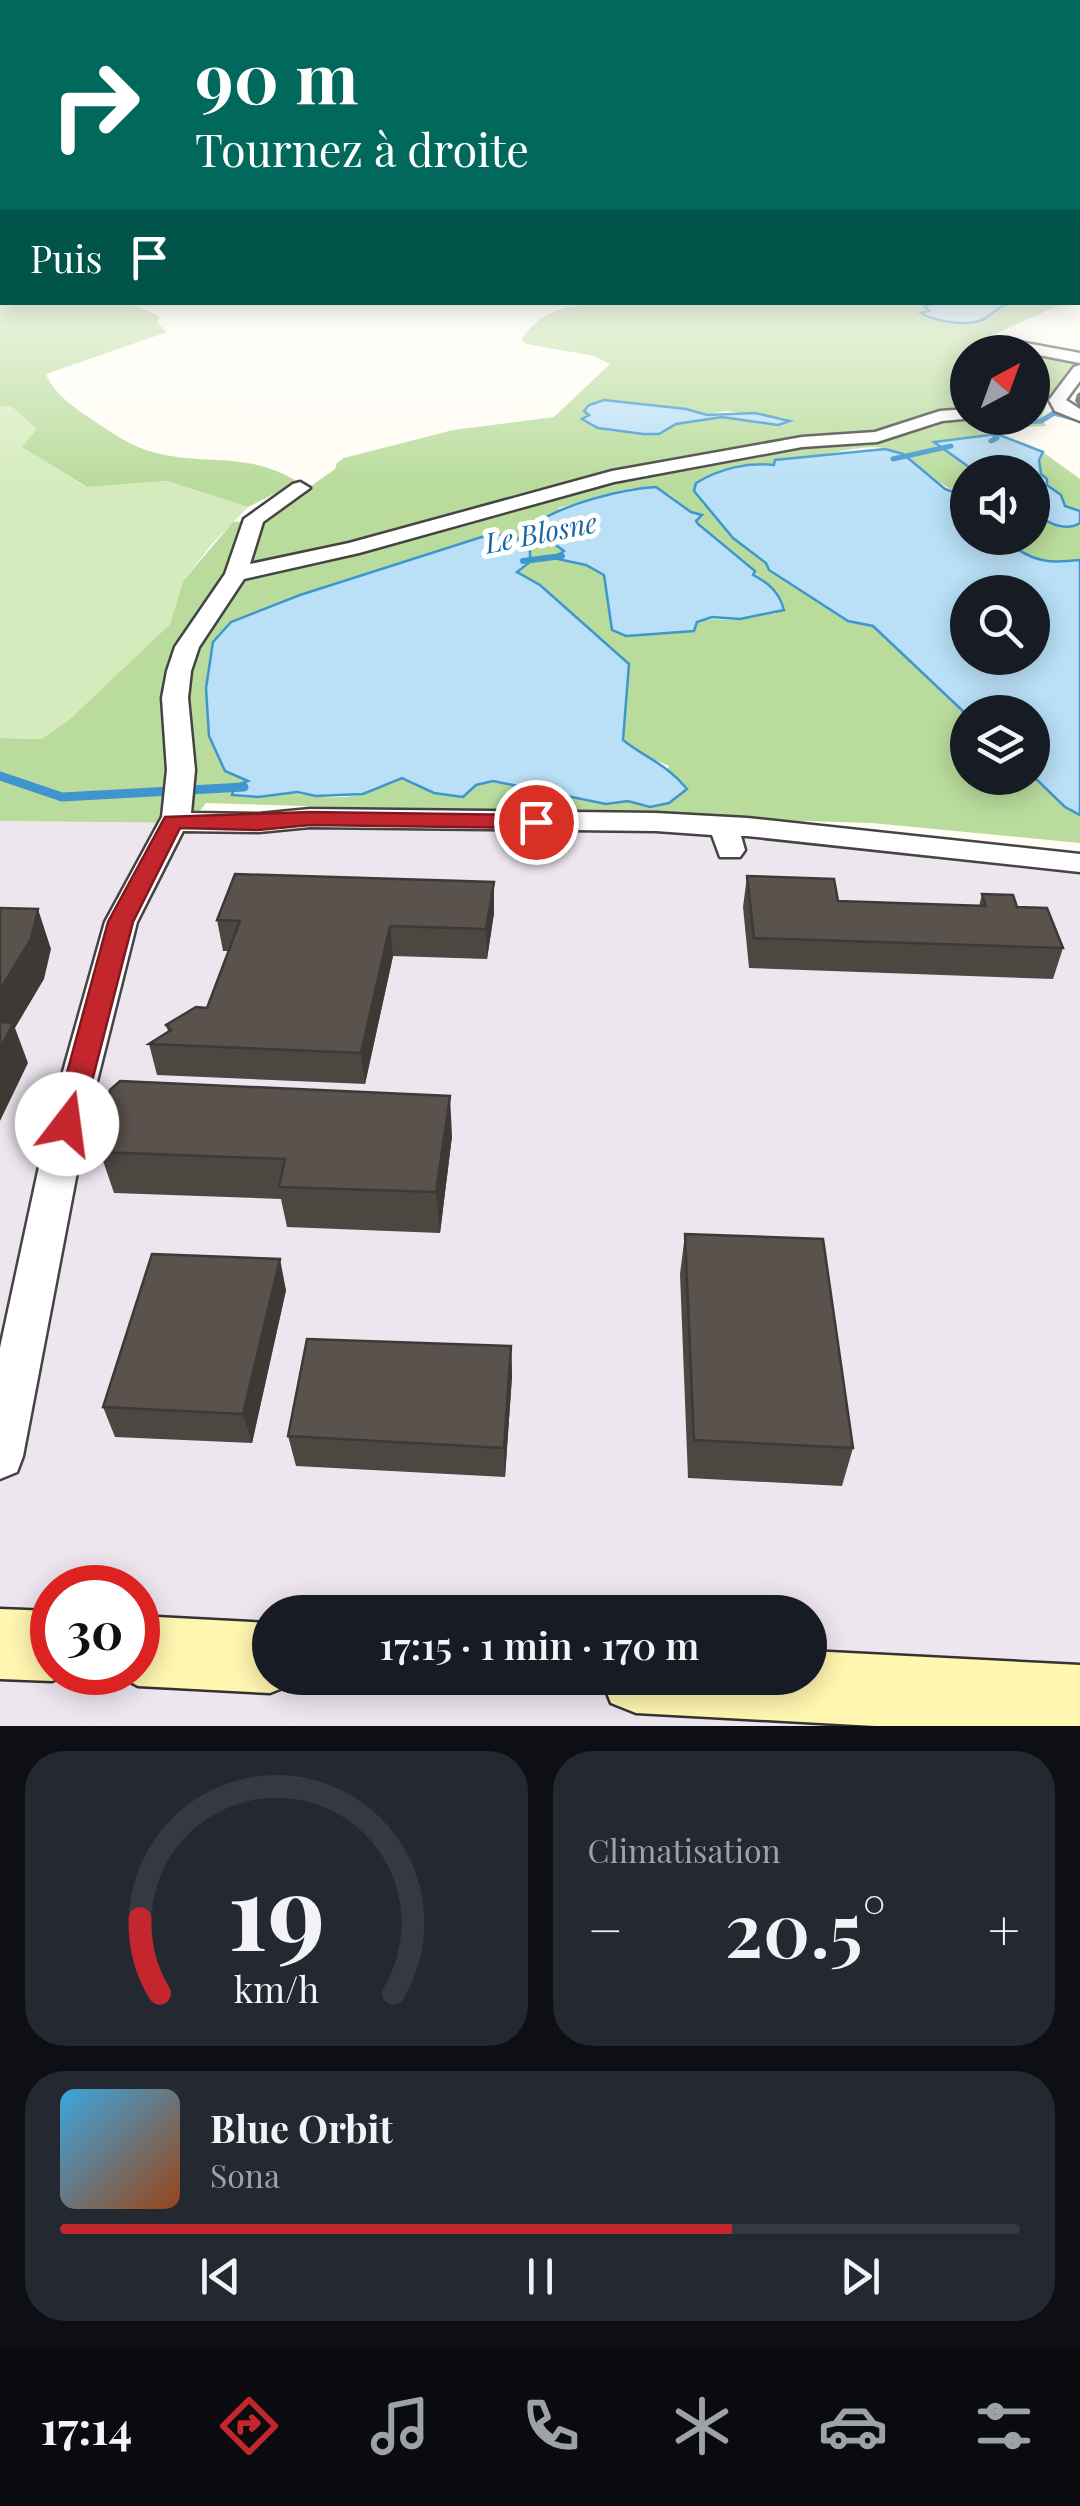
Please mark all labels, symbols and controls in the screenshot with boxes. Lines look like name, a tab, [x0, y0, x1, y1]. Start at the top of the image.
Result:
text: 90 m	[195, 28, 359, 122]
icon: right	[30, 40, 160, 170]
text: Tournez à droite	[195, 118, 529, 178]
icon: arrive	[122, 230, 177, 285]
text: Puis	[30, 232, 102, 283]
north arrow	[950, 335, 1050, 435]
map controls	[950, 335, 1050, 795]
button: sound	[950, 455, 1050, 555]
water label: Le Blosne	[480, 503, 600, 561]
button: search	[950, 575, 1050, 675]
button: layers	[950, 695, 1050, 795]
pin	[494, 780, 579, 865]
icon: arrive	[509, 795, 564, 850]
position arrow	[15.0, 1072, 119.0, 1176]
speed limit sign: 30	[30, 1565, 160, 1695]
text: 17:15 · 1 min · 170 m	[380, 1619, 699, 1670]
text: Climatisation	[588, 1828, 781, 1871]
text: 19	[228, 1838, 325, 1977]
text: 20.5°	[725, 1877, 886, 1977]
text: −	[588, 1891, 623, 1965]
text: +	[988, 1891, 1020, 1965]
text: km/h	[233, 1964, 319, 2012]
text: Blue Orbit	[210, 2102, 393, 2153]
text: Sona	[210, 2153, 280, 2196]
icon: previous	[193, 2249, 248, 2304]
icon: pause	[513, 2249, 568, 2304]
icon: next	[833, 2249, 888, 2304]
icon: directions	[214, 2391, 284, 2461]
icon: music	[365, 2391, 435, 2461]
icon: phone	[516, 2391, 586, 2461]
icon: climate	[667, 2391, 737, 2461]
icon: car	[818, 2391, 888, 2461]
icon: filters	[969, 2391, 1039, 2461]
text: 17:14	[41, 2396, 132, 2456]

